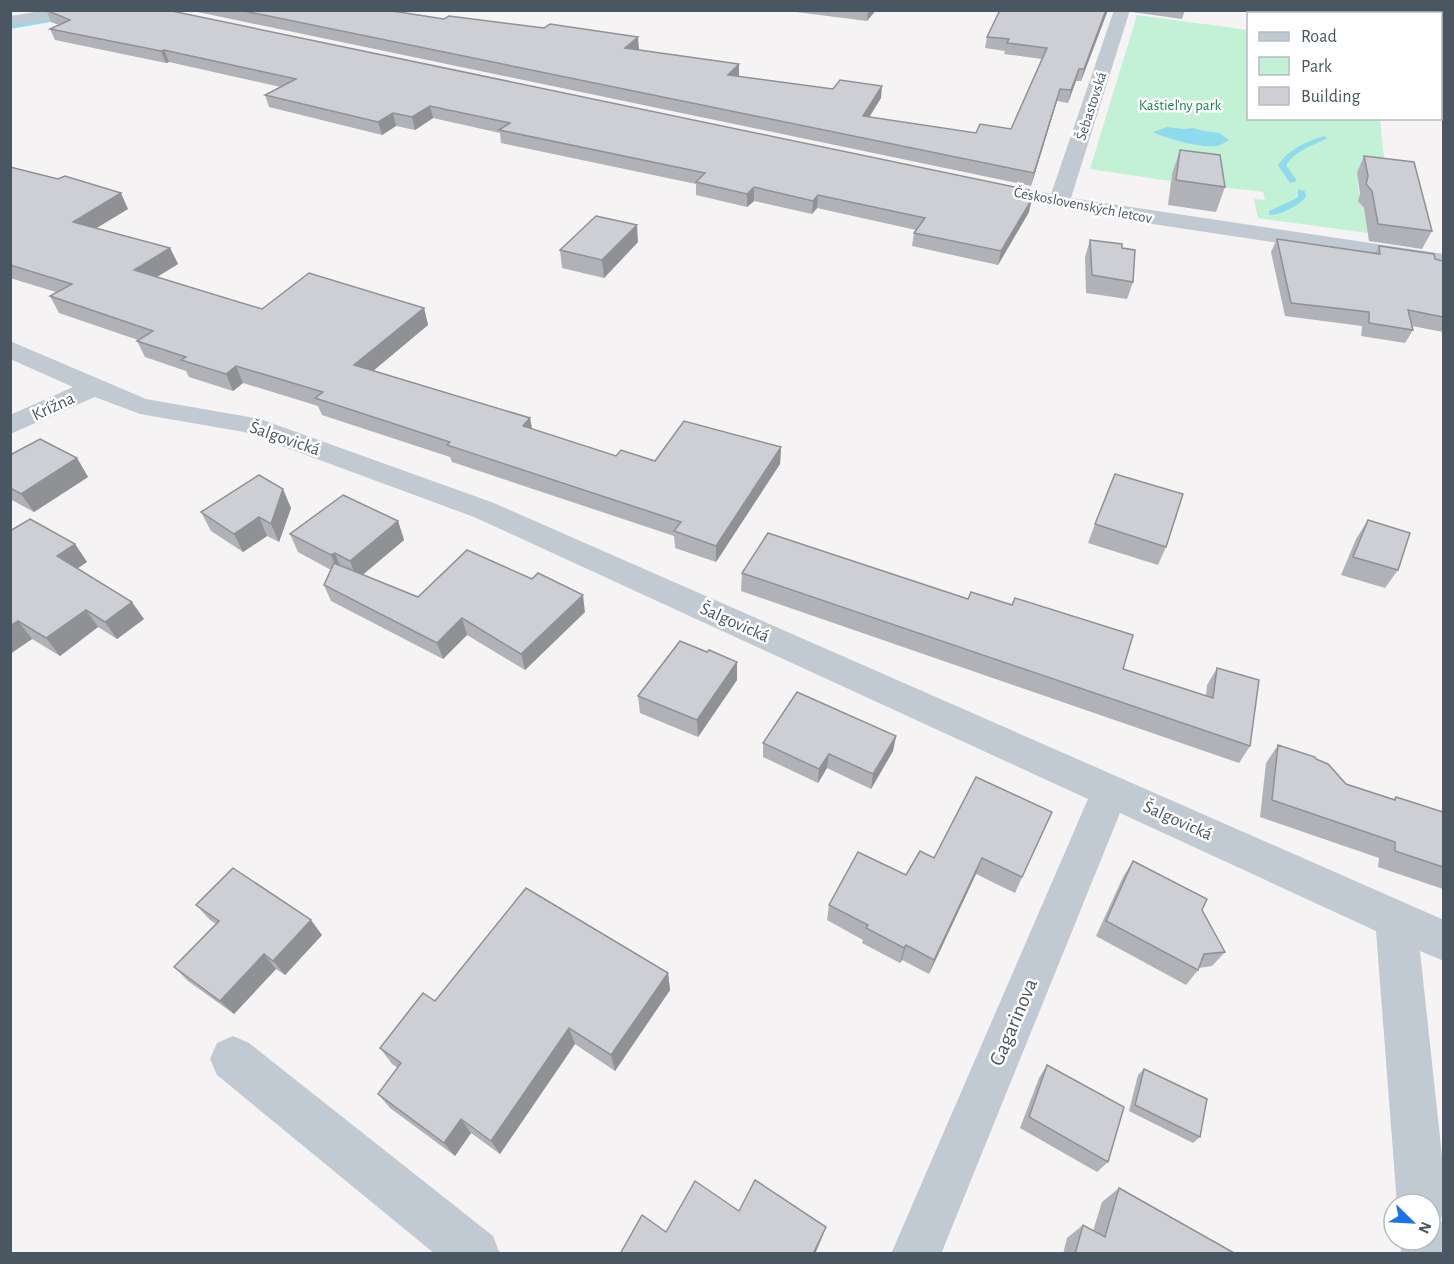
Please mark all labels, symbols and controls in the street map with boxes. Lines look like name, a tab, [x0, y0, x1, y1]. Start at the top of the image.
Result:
legend	[1247, 12, 1442, 120]
text: Road	[1301, 28, 1337, 46]
text: Park	[1301, 58, 1333, 76]
street label: Šebastovská	[1072, 70, 1110, 142]
text: Building	[1301, 88, 1361, 106]
park label: Kaštieľny park	[1139, 98, 1222, 113]
street label: Československých letcov	[1013, 184, 1154, 226]
street label: Krížna	[29, 389, 78, 425]
street label: Šalgovická	[247, 416, 323, 459]
street label: Šalgovická	[697, 597, 773, 646]
street label: Šalgovická	[1140, 795, 1216, 844]
street label: Gagarinova	[986, 975, 1041, 1069]
north arrow	[1382, 1192, 1442, 1252]
text: N	[1415, 1219, 1434, 1236]

